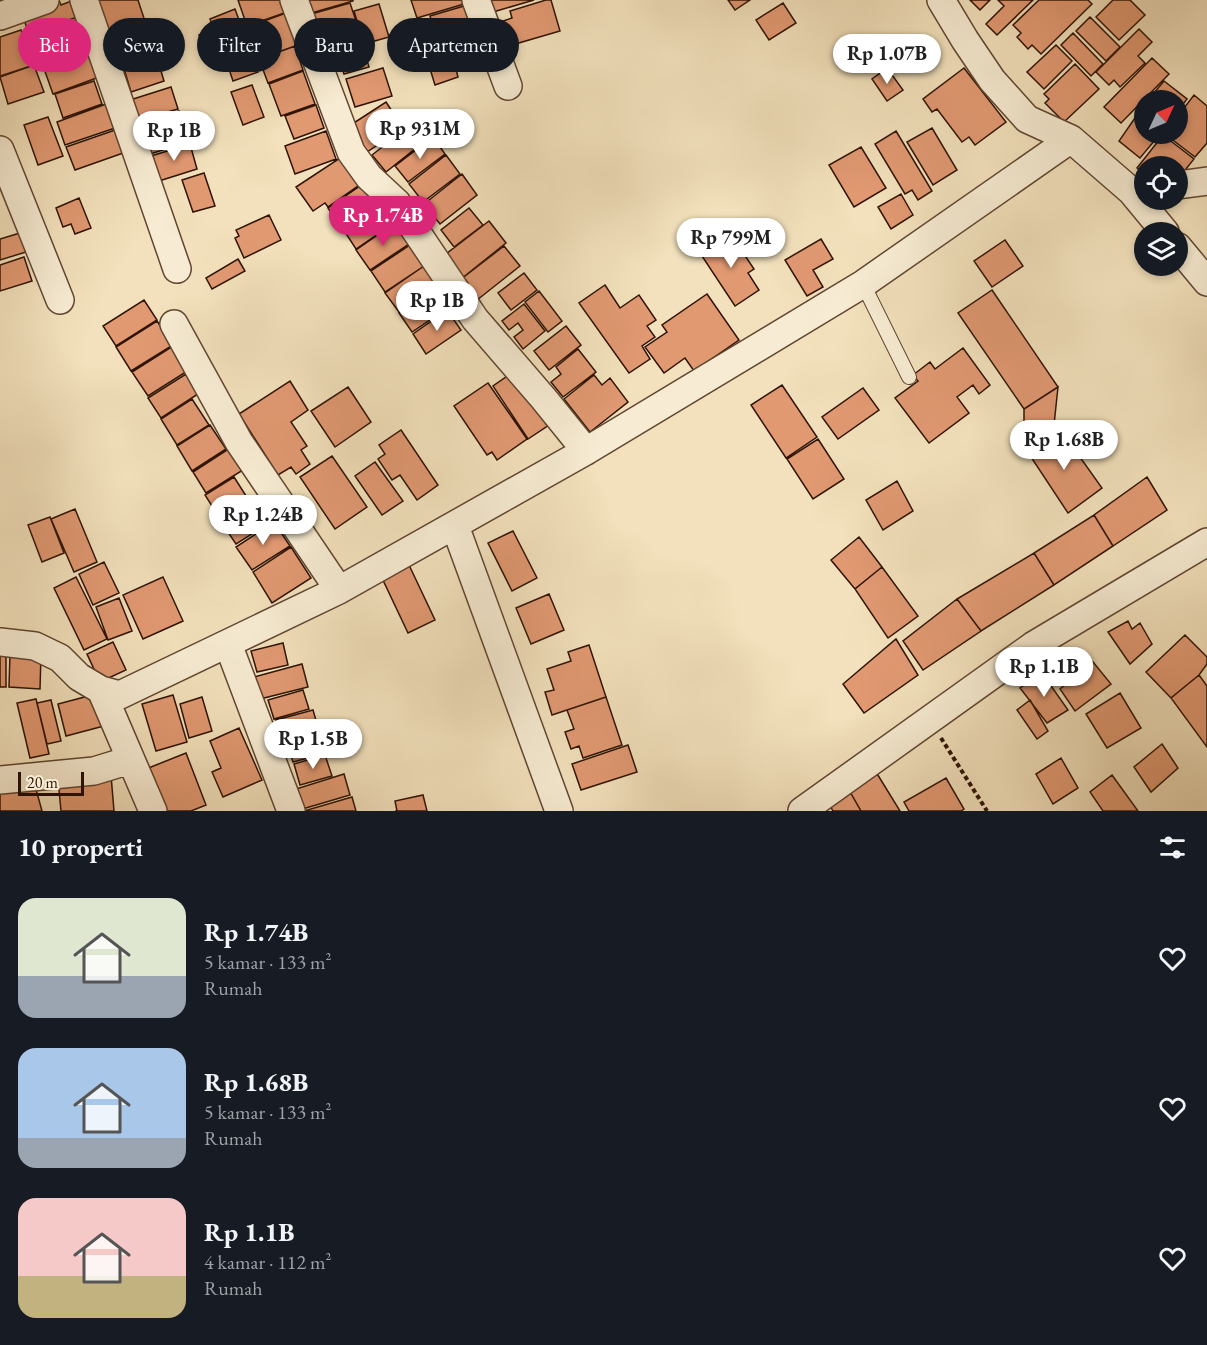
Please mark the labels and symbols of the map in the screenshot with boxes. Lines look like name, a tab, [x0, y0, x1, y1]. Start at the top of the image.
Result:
pin: Rp 1.07B	[825, 34, 949, 85]
north arrow	[1134, 90, 1188, 144]
pin: Rp 931M	[365, 109, 475, 160]
pin: Rp 1B	[132, 111, 216, 162]
pin: Rp 1.74B	[321, 196, 445, 247]
pin: Rp 799M	[676, 218, 786, 269]
pin: Rp 1B	[395, 281, 479, 332]
pin: Rp 1.68B	[1002, 420, 1126, 471]
pin: Rp 1.24B	[201, 495, 325, 546]
pin: Rp 1.1B	[989, 647, 1099, 698]
pin: Rp 1.5B	[258, 719, 368, 770]
scale bar	[18, 769, 84, 796]

